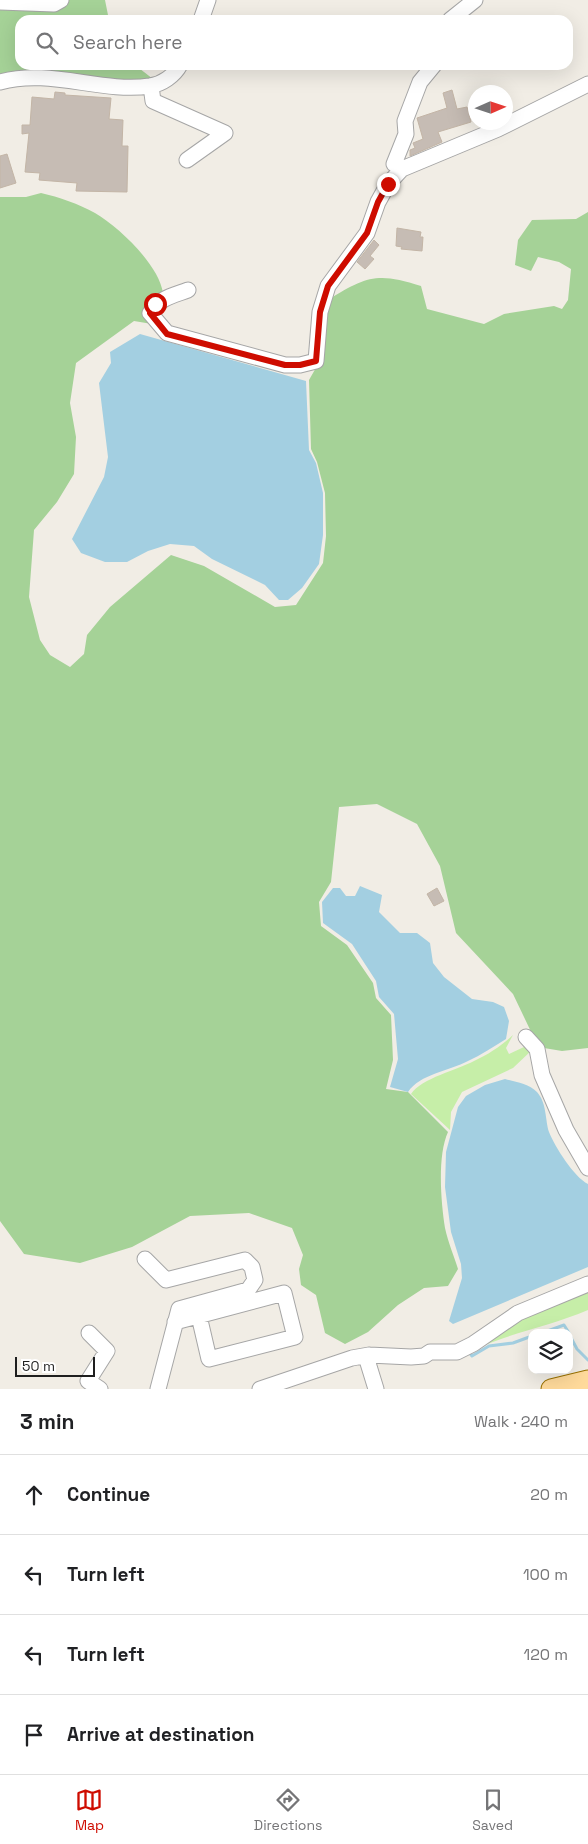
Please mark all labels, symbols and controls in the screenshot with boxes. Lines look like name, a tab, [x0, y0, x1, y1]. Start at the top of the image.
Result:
search box	[15, 15, 573, 70]
icon: search	[33, 29, 61, 57]
text: Search here	[73, 30, 183, 55]
north arrow	[468, 85, 513, 130]
route end	[377, 173, 400, 196]
route start	[144, 293, 167, 316]
map controls	[528, 1329, 573, 1374]
button: layers	[528, 1329, 573, 1374]
scale bar	[15, 1354, 95, 1377]
text: 50 m	[22, 1357, 55, 1375]
text: 3 min	[20, 1408, 75, 1435]
text: Walk · 240 m	[474, 1411, 568, 1432]
icon: ahead	[20, 1481, 48, 1509]
text: Continue	[67, 1482, 150, 1507]
text: 20 m	[530, 1484, 568, 1505]
icon: left	[20, 1561, 48, 1589]
text: Turn left	[67, 1562, 145, 1587]
text: 100 m	[523, 1564, 568, 1585]
icon: left	[20, 1641, 48, 1669]
text: Turn left	[67, 1642, 145, 1667]
text: 120 m	[524, 1644, 568, 1665]
icon: arrive	[20, 1721, 48, 1749]
text: Arrive at destination	[67, 1722, 255, 1747]
tab: Map	[75, 1786, 104, 1834]
tab: Directions	[254, 1786, 322, 1834]
tab: Saved	[472, 1786, 513, 1834]

